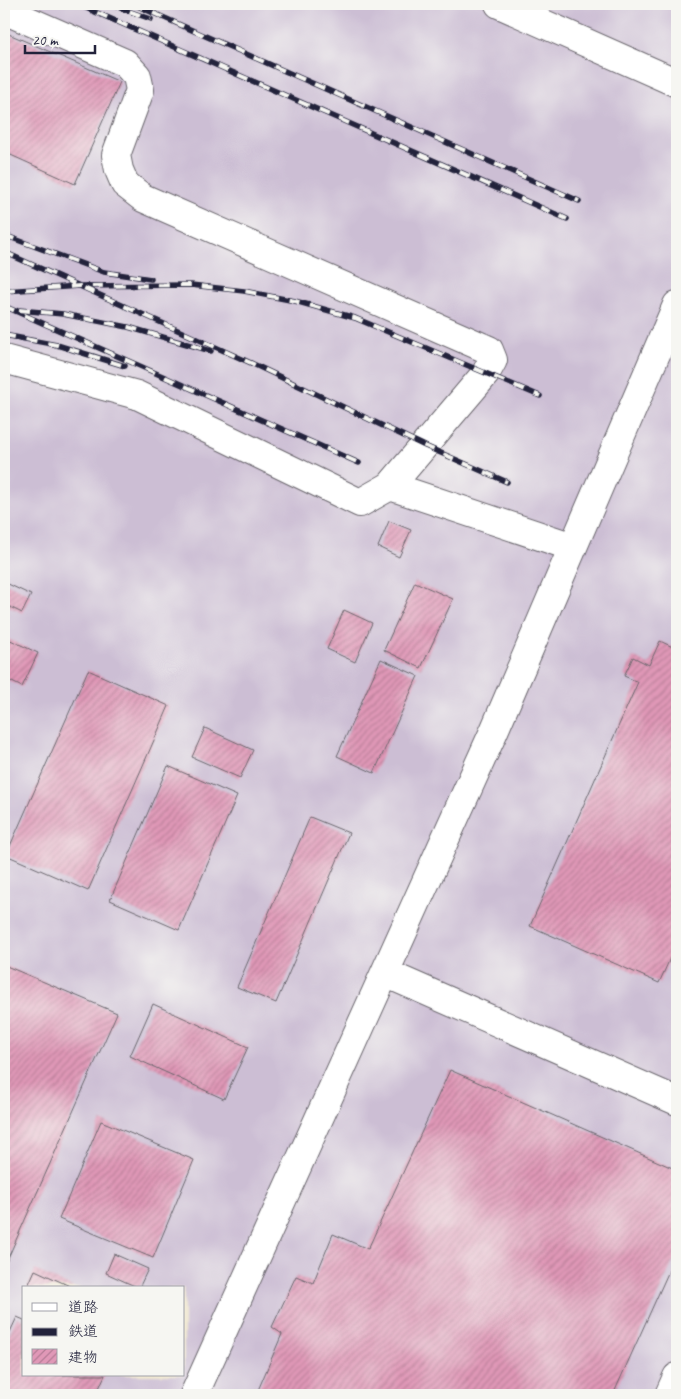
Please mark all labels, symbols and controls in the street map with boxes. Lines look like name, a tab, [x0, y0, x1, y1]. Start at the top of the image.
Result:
scale bar	[25, 22, 95, 54]
text: 20 m	[32, 31, 59, 50]
legend	[22, 1286, 185, 1376]
text: 道路	[68, 1298, 98, 1317]
text: 鉄道	[68, 1322, 98, 1341]
text: 建物	[68, 1348, 98, 1367]

